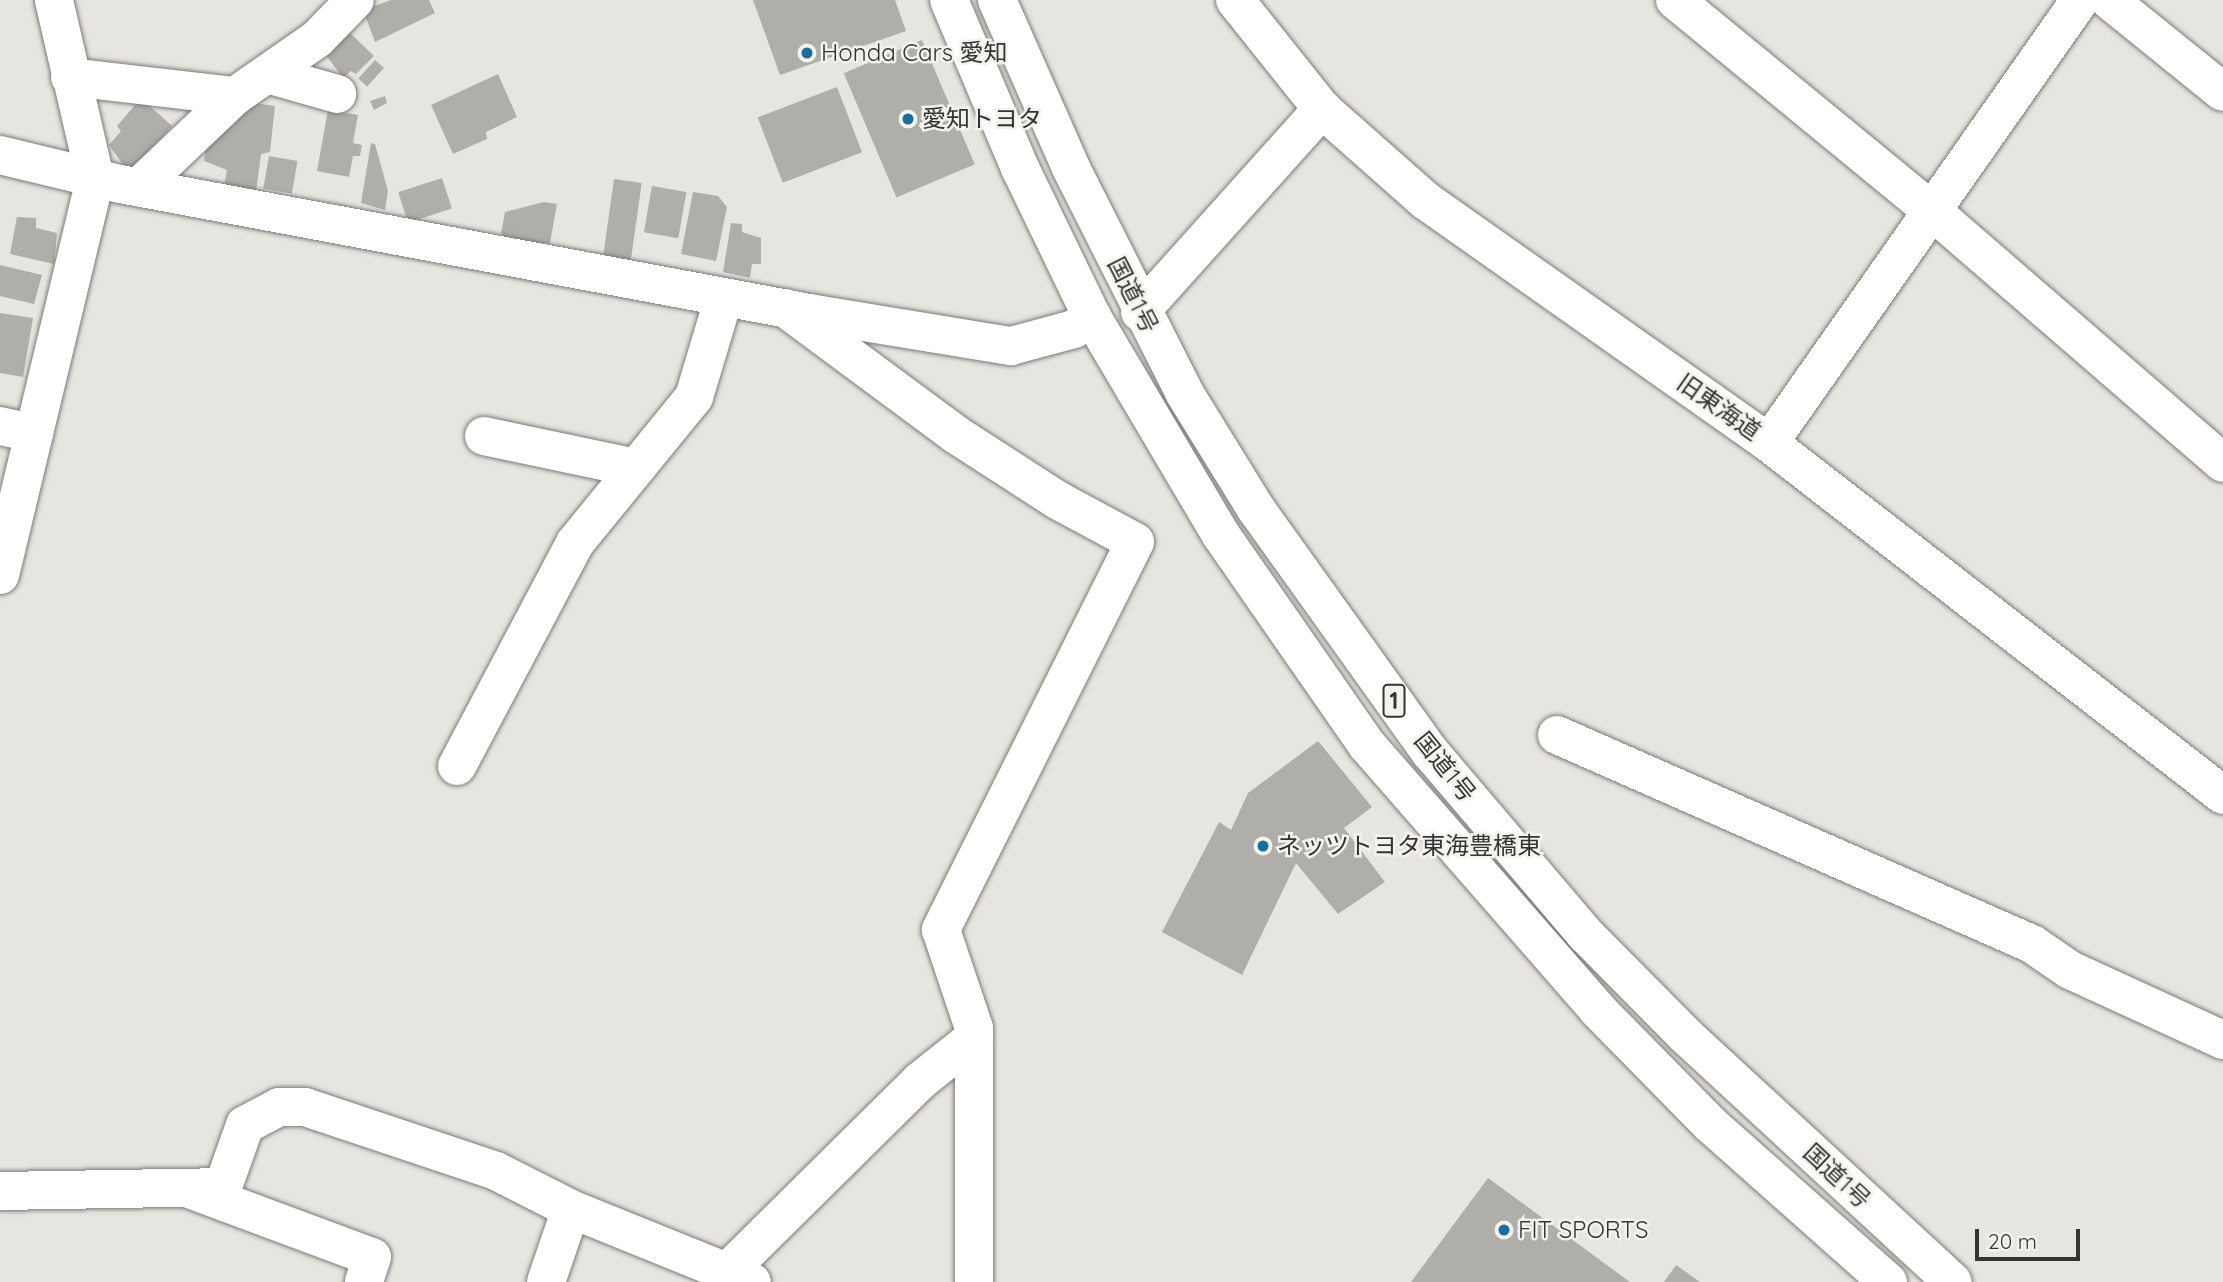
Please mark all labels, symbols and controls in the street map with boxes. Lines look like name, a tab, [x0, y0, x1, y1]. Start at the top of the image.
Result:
place label: Honda Cars 愛知	[821, 39, 1008, 67]
marker: Honda Cars 愛知	[799, 45, 815, 61]
place label: 愛知トヨタ	[922, 105, 1042, 133]
marker: 愛知トヨタ	[900, 111, 916, 127]
street label: 国道1号	[1102, 252, 1164, 338]
street label: 旧東海道	[1671, 368, 1767, 446]
road number: 1	[1382, 681, 1406, 720]
street label: 国道1号	[1408, 727, 1482, 807]
place label: ネッツトヨタ東海豊橋東	[1277, 832, 1541, 860]
marker: ネッツトヨタ東海豊橋東	[1255, 838, 1271, 854]
street label: 国道1号	[1798, 1138, 1876, 1214]
place label: FIT SPORTS	[1518, 1216, 1649, 1244]
scale bar	[1978, 1216, 2083, 1260]
marker: FIT SPORTS	[1496, 1222, 1512, 1238]
text: 20 m	[1988, 1228, 2037, 1254]

